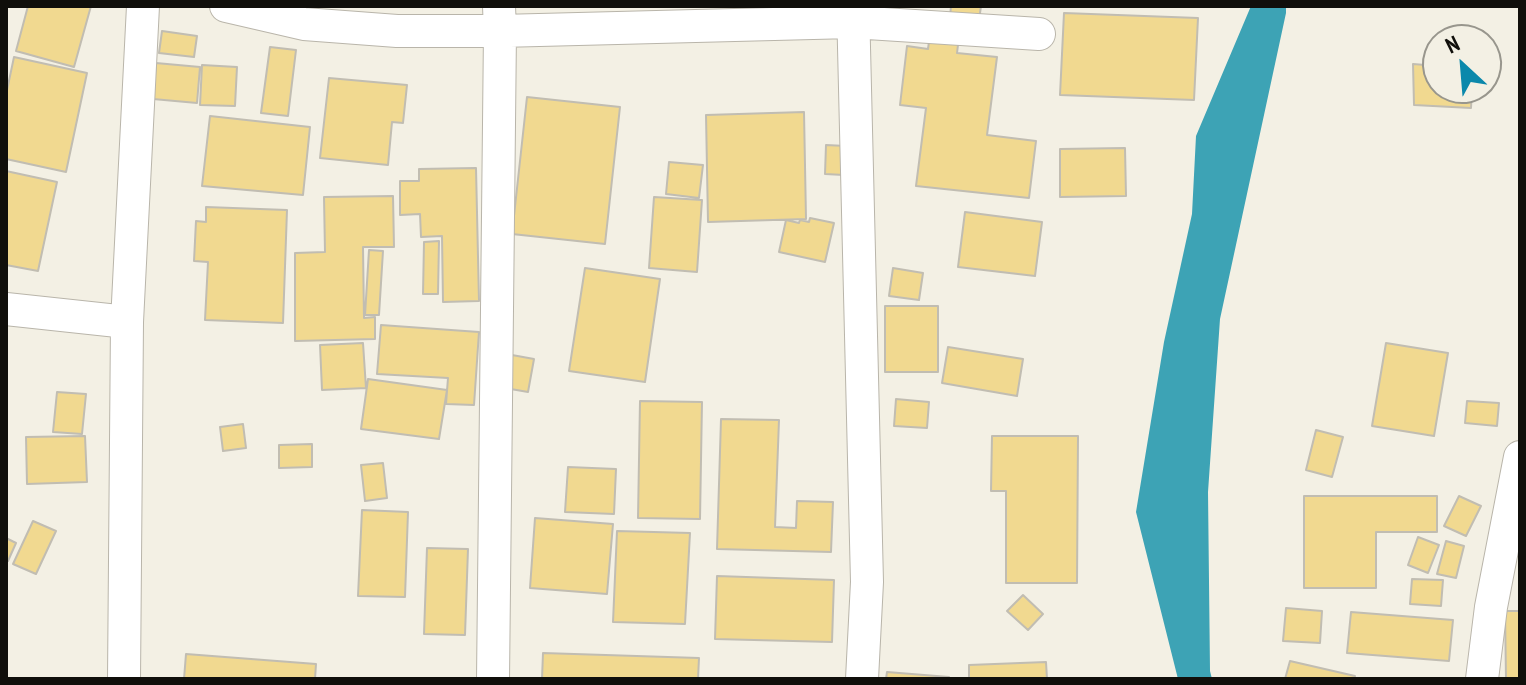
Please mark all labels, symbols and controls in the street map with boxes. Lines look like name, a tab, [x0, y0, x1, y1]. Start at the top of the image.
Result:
north arrow	[1422, 24, 1502, 104]
text: N	[1441, 29, 1464, 59]

